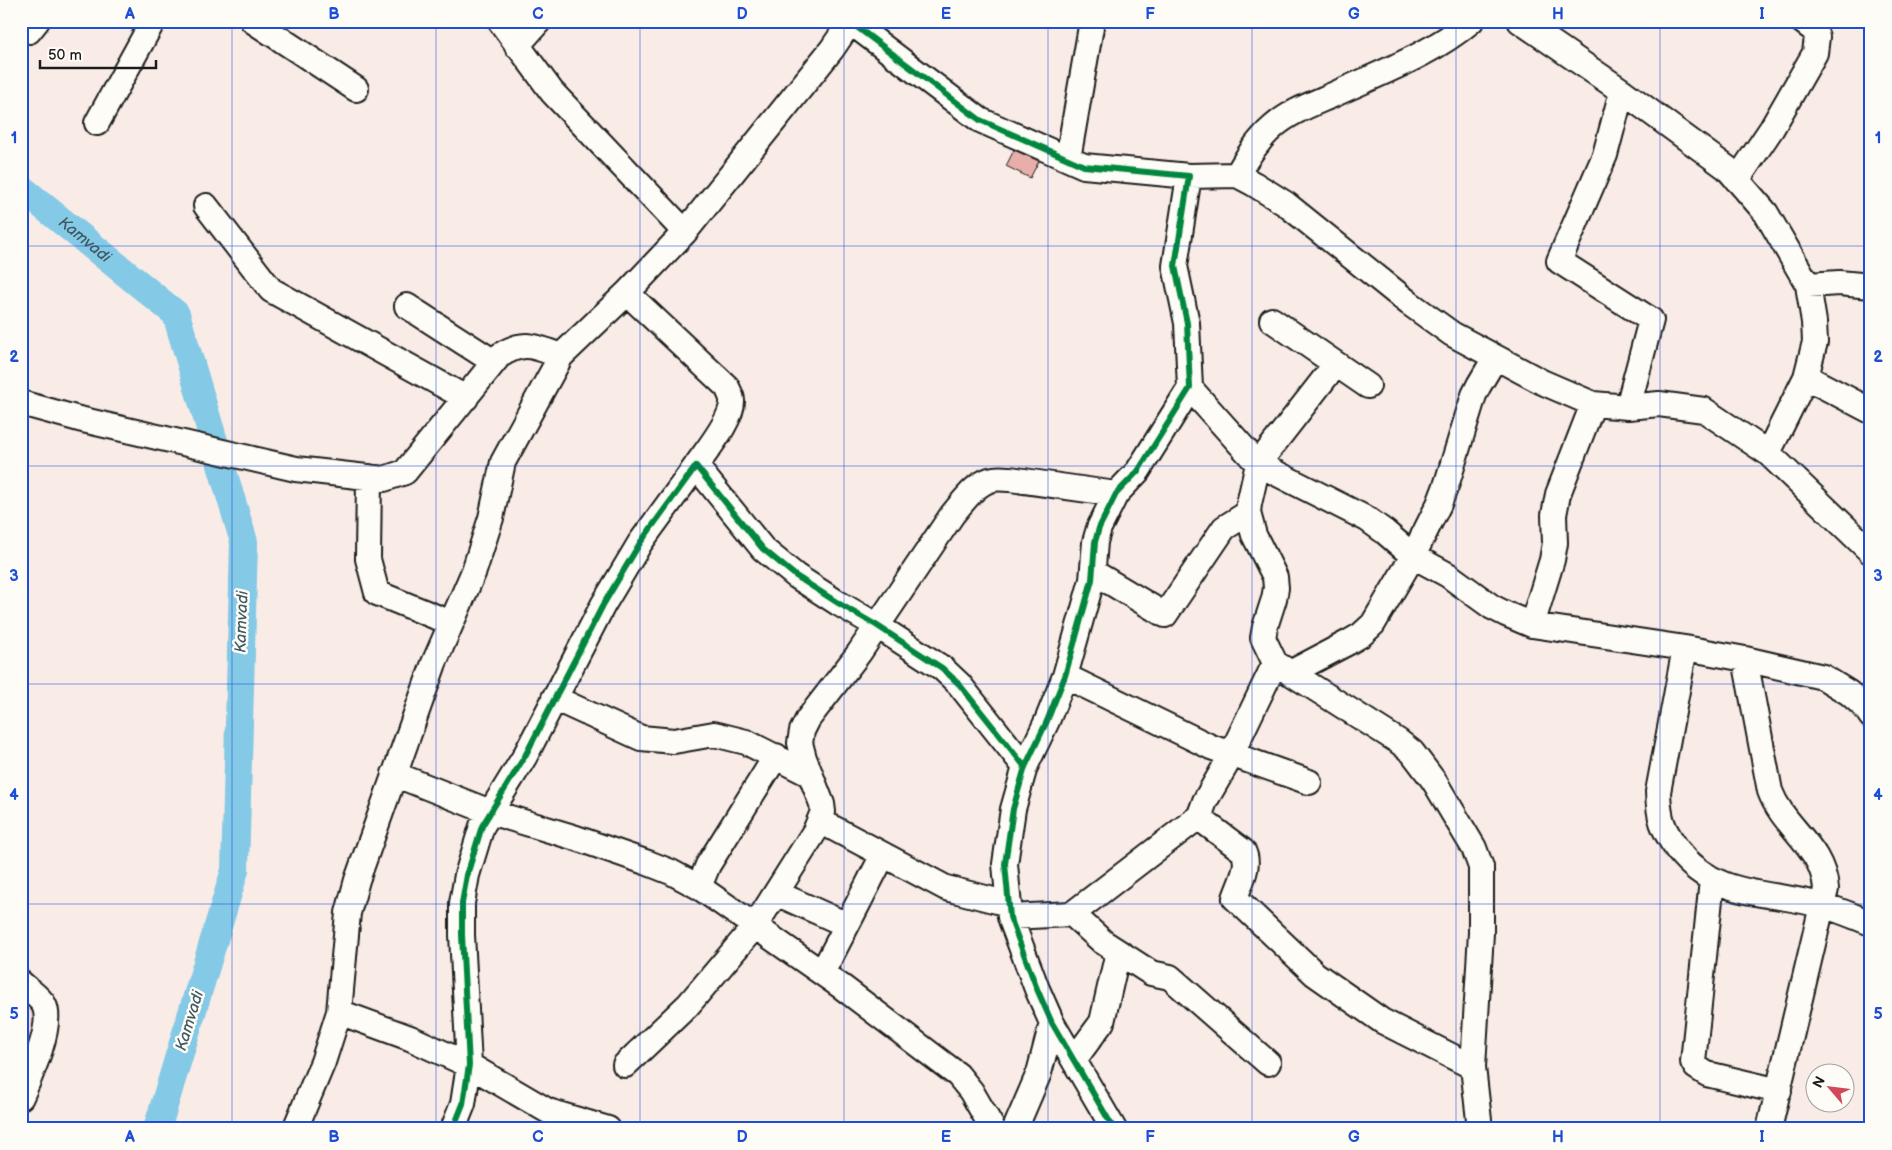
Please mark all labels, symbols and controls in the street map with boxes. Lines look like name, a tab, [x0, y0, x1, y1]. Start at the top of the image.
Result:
text: A	[124, 5, 135, 24]
text: B	[328, 5, 340, 24]
text: C	[532, 5, 544, 24]
text: D	[736, 5, 748, 24]
text: E	[941, 5, 951, 24]
text: F	[1145, 5, 1155, 24]
text: G	[1348, 5, 1360, 24]
text: H	[1552, 5, 1564, 24]
text: I	[1759, 5, 1765, 24]
scale bar	[40, 38, 156, 70]
text: 50 m	[48, 46, 82, 65]
text: 1	[11, 129, 17, 148]
text: 1	[1875, 129, 1881, 148]
water label: Kamvadi	[55, 213, 116, 268]
text: 2	[9, 348, 19, 367]
text: 2	[1873, 348, 1883, 367]
text: 3	[9, 567, 19, 586]
text: 3	[1873, 567, 1883, 586]
water label: Kamvadi	[231, 589, 253, 653]
text: 4	[9, 786, 19, 805]
text: 4	[1873, 786, 1883, 805]
water label: Kamvadi	[172, 987, 209, 1053]
text: 5	[9, 1005, 19, 1024]
text: 5	[1873, 1005, 1883, 1024]
north arrow	[1804, 1062, 1854, 1112]
text: N	[1809, 1073, 1829, 1091]
text: A	[124, 1128, 135, 1147]
text: B	[328, 1128, 340, 1147]
text: C	[532, 1128, 544, 1147]
text: D	[736, 1128, 748, 1147]
text: E	[941, 1128, 951, 1147]
text: F	[1145, 1128, 1155, 1147]
text: G	[1348, 1128, 1360, 1147]
text: H	[1552, 1128, 1564, 1147]
text: I	[1759, 1128, 1765, 1147]

